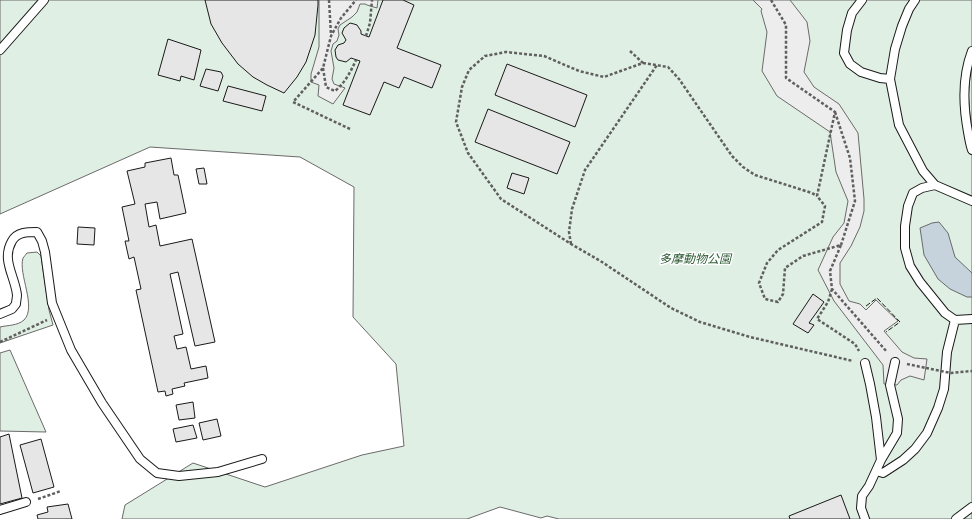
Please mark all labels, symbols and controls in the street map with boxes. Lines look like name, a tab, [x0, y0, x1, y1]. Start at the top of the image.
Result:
park label: 多摩動物公園	[659, 251, 733, 267]

